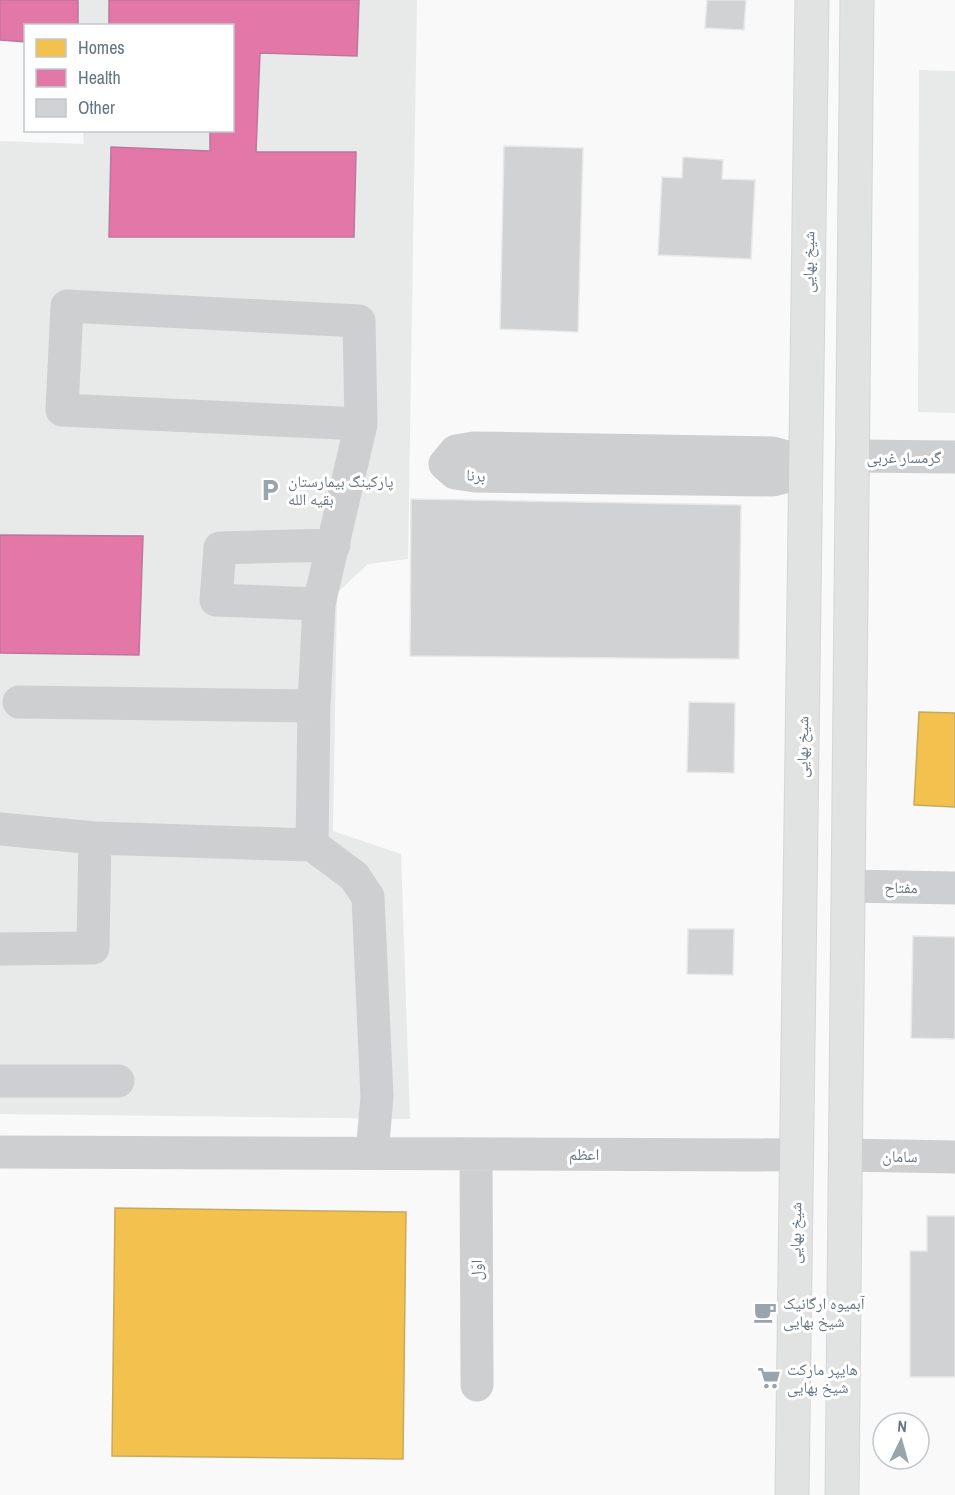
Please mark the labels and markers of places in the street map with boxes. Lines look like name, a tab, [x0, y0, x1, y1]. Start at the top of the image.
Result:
place label: پارکینگ بیمارستان بقیه الله	[288, 470, 394, 510]
parking icon: پارکینگ بیمارستان بقیه الله	[257, 477, 283, 503]
place label: آبمیوه ارگانیک شیخ بهایی	[783, 1292, 865, 1332]
cafe icon: آبمیوه ارگانیک شیخ بهایی	[752, 1299, 778, 1325]
place label: هایپر مارکت شیخ بهایی	[787, 1358, 858, 1398]
supermarket icon: هایپر مارکت شیخ بهایی	[756, 1365, 782, 1391]

